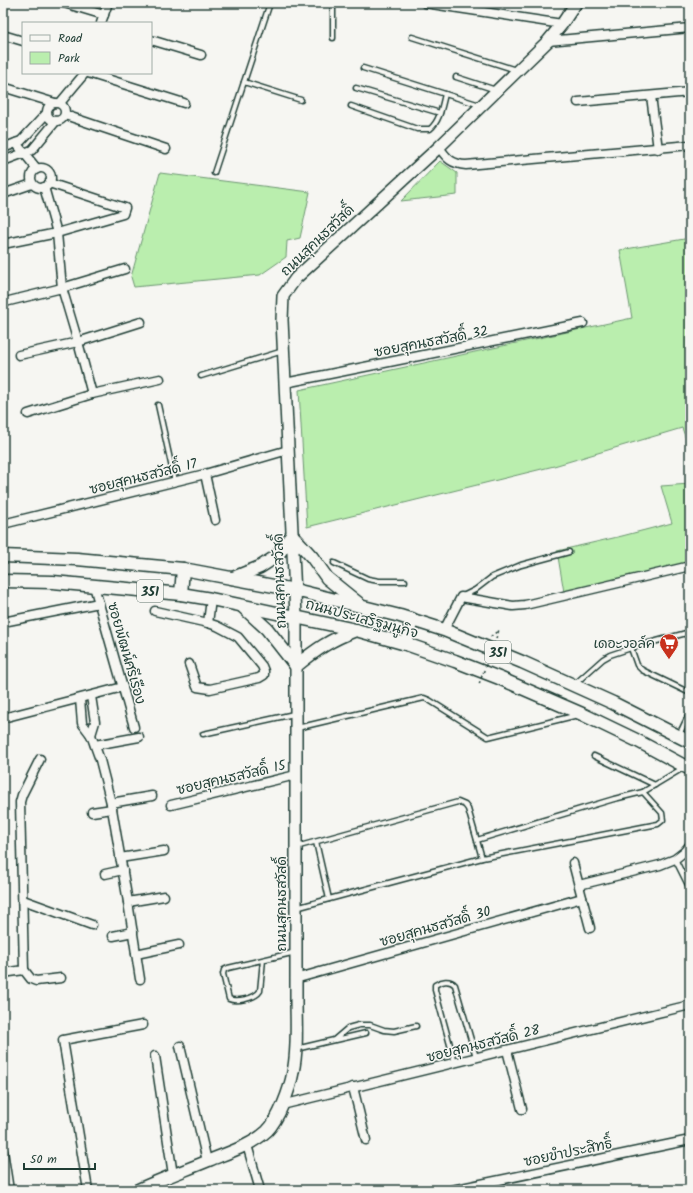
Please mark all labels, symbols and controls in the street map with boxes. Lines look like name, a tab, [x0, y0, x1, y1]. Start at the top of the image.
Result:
legend	[22, 22, 152, 74]
text: Road	[58, 29, 83, 48]
text: Park	[58, 49, 80, 68]
street label: ถนนสุคนธสวัสดิ์	[275, 199, 360, 282]
street label: ซอยสุคนธสวัสดิ์ 32	[372, 319, 490, 364]
street label: ซอยสุคนธสวัสดิ์ 17	[87, 451, 200, 501]
street label: ถนนสุคนธสวัสดิ์	[266, 533, 293, 629]
road number: 351	[137, 580, 163, 602]
street label: ถนนประเสริฐมนูกิจ	[303, 593, 421, 645]
street label: ซอยพัฒน์ศรีเรือง	[101, 600, 151, 707]
supermarket icon: เดอะวอล์ค	[658, 632, 680, 660]
place label: เดอะวอล์ค	[594, 633, 655, 655]
road number: 351	[485, 641, 511, 663]
street label: ซอยสุคนธสวัสดิ์ 15	[174, 753, 289, 801]
street label: ถนนสุคนธสวัสดิ์	[270, 856, 293, 952]
street label: ซอยสุคนธสวัสดิ์ 30	[377, 899, 493, 953]
street label: ซอยสุคนธสวัสดิ์ 28	[424, 1018, 543, 1069]
street label: ซอยขำประสิทธิ์	[521, 1131, 615, 1173]
scale bar	[24, 1145, 95, 1171]
text: 50 m	[30, 1150, 57, 1169]

